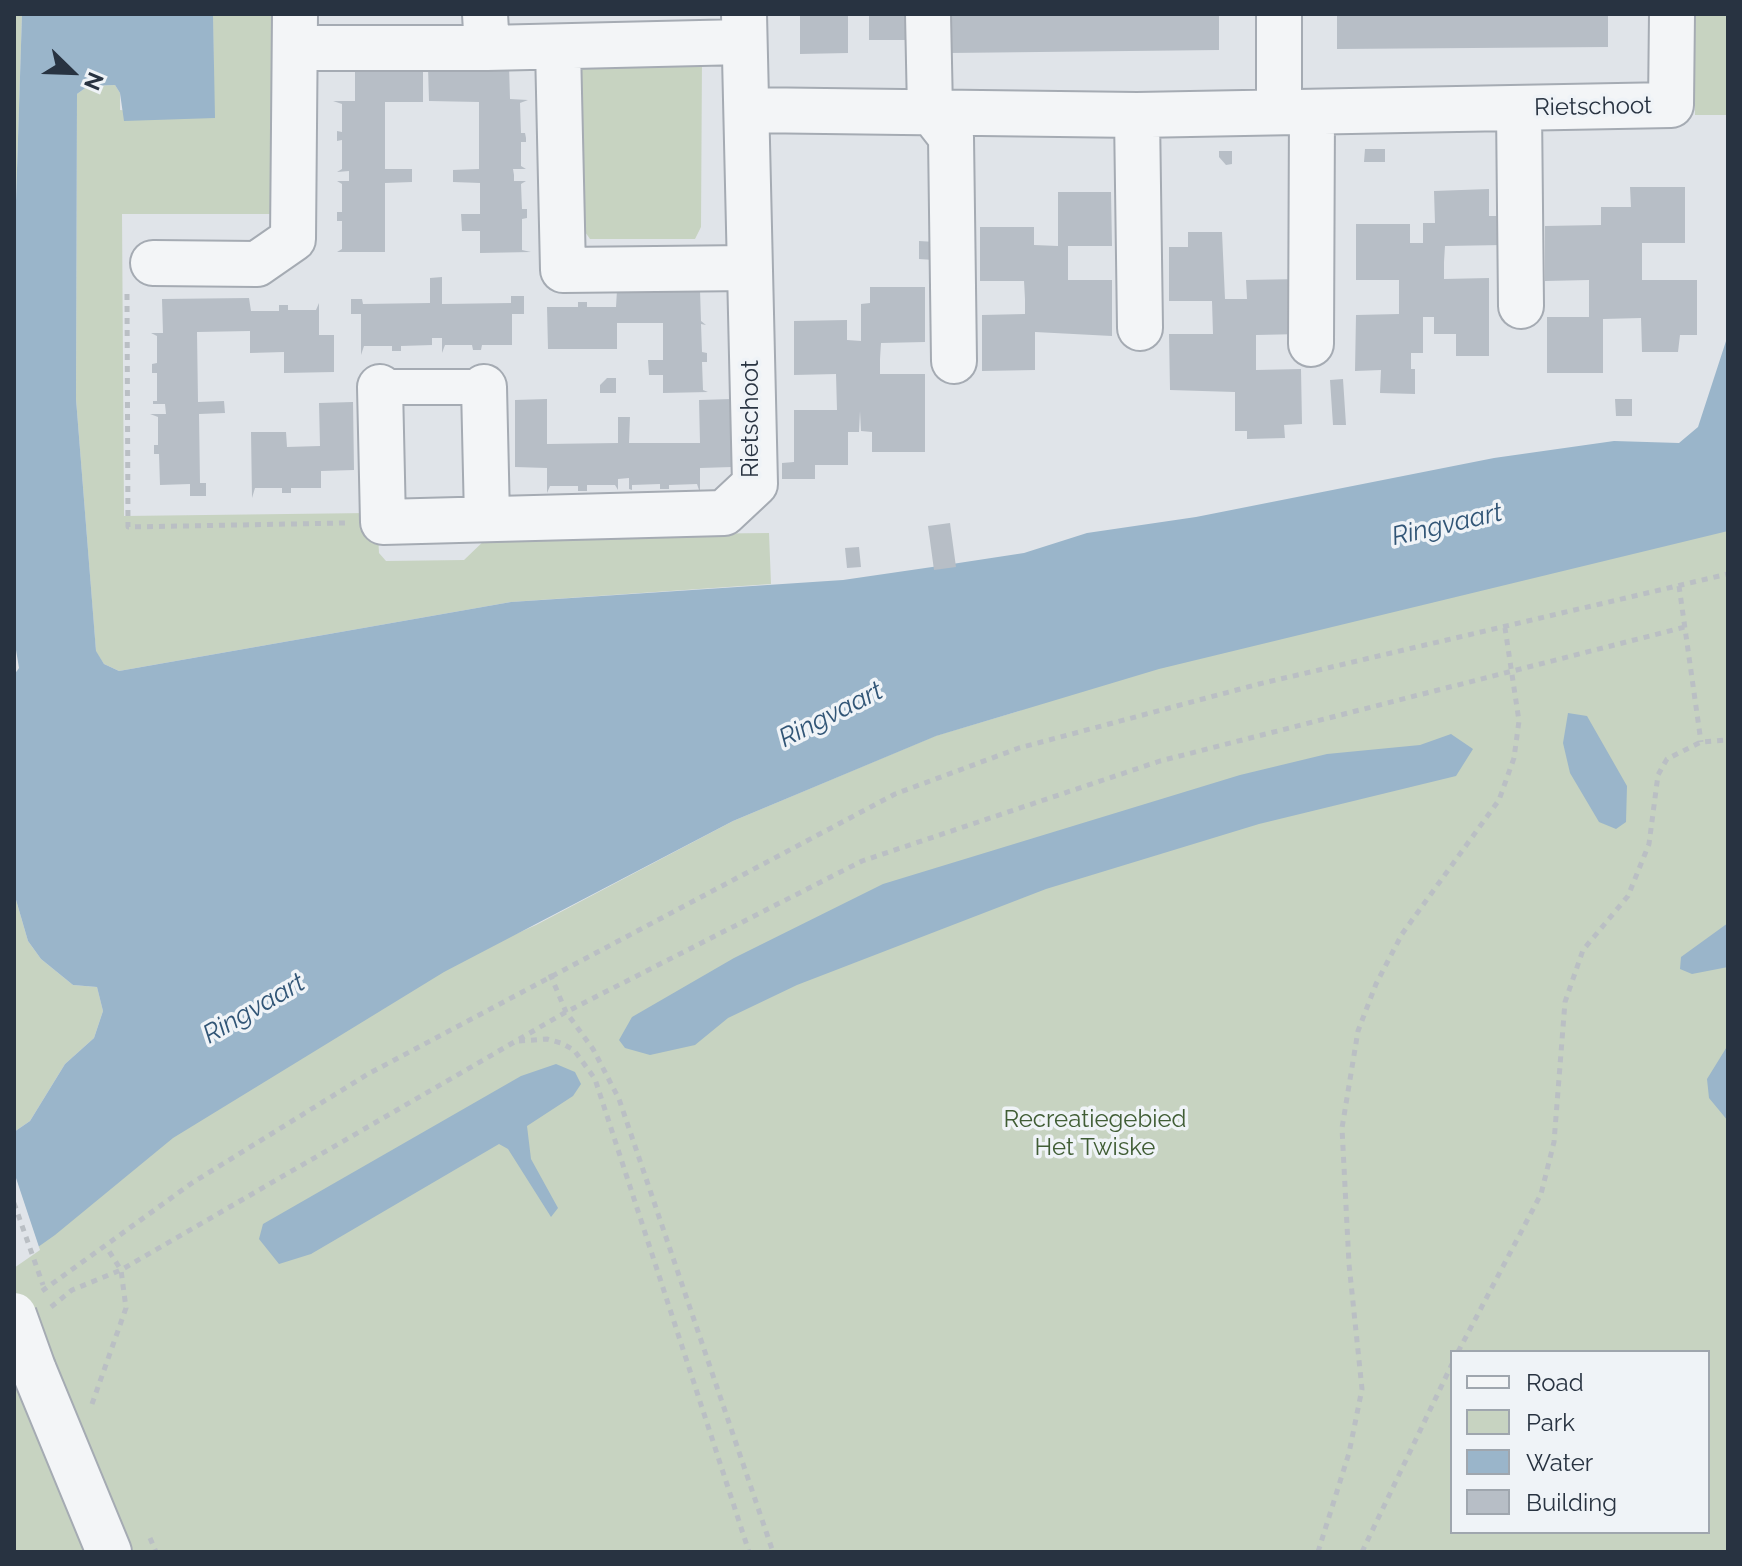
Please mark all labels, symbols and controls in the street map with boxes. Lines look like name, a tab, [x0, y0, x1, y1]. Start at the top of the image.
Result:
north arrow	[32, 32, 112, 112]
text: N	[79, 69, 109, 94]
street label: Rietschoot	[1534, 92, 1652, 122]
street label: Rietschoot	[737, 360, 765, 478]
water label: Ringvaart	[1389, 497, 1505, 553]
water label: Ringvaart	[774, 676, 888, 754]
water label: Ringvaart	[197, 967, 311, 1051]
park label: Recreatiegebied Het Twiske	[1004, 1106, 1186, 1162]
legend	[1450, 1350, 1710, 1534]
text: Road	[1526, 1368, 1584, 1397]
text: Park	[1526, 1408, 1575, 1437]
text: Water	[1526, 1448, 1593, 1477]
text: Building	[1526, 1488, 1617, 1517]

